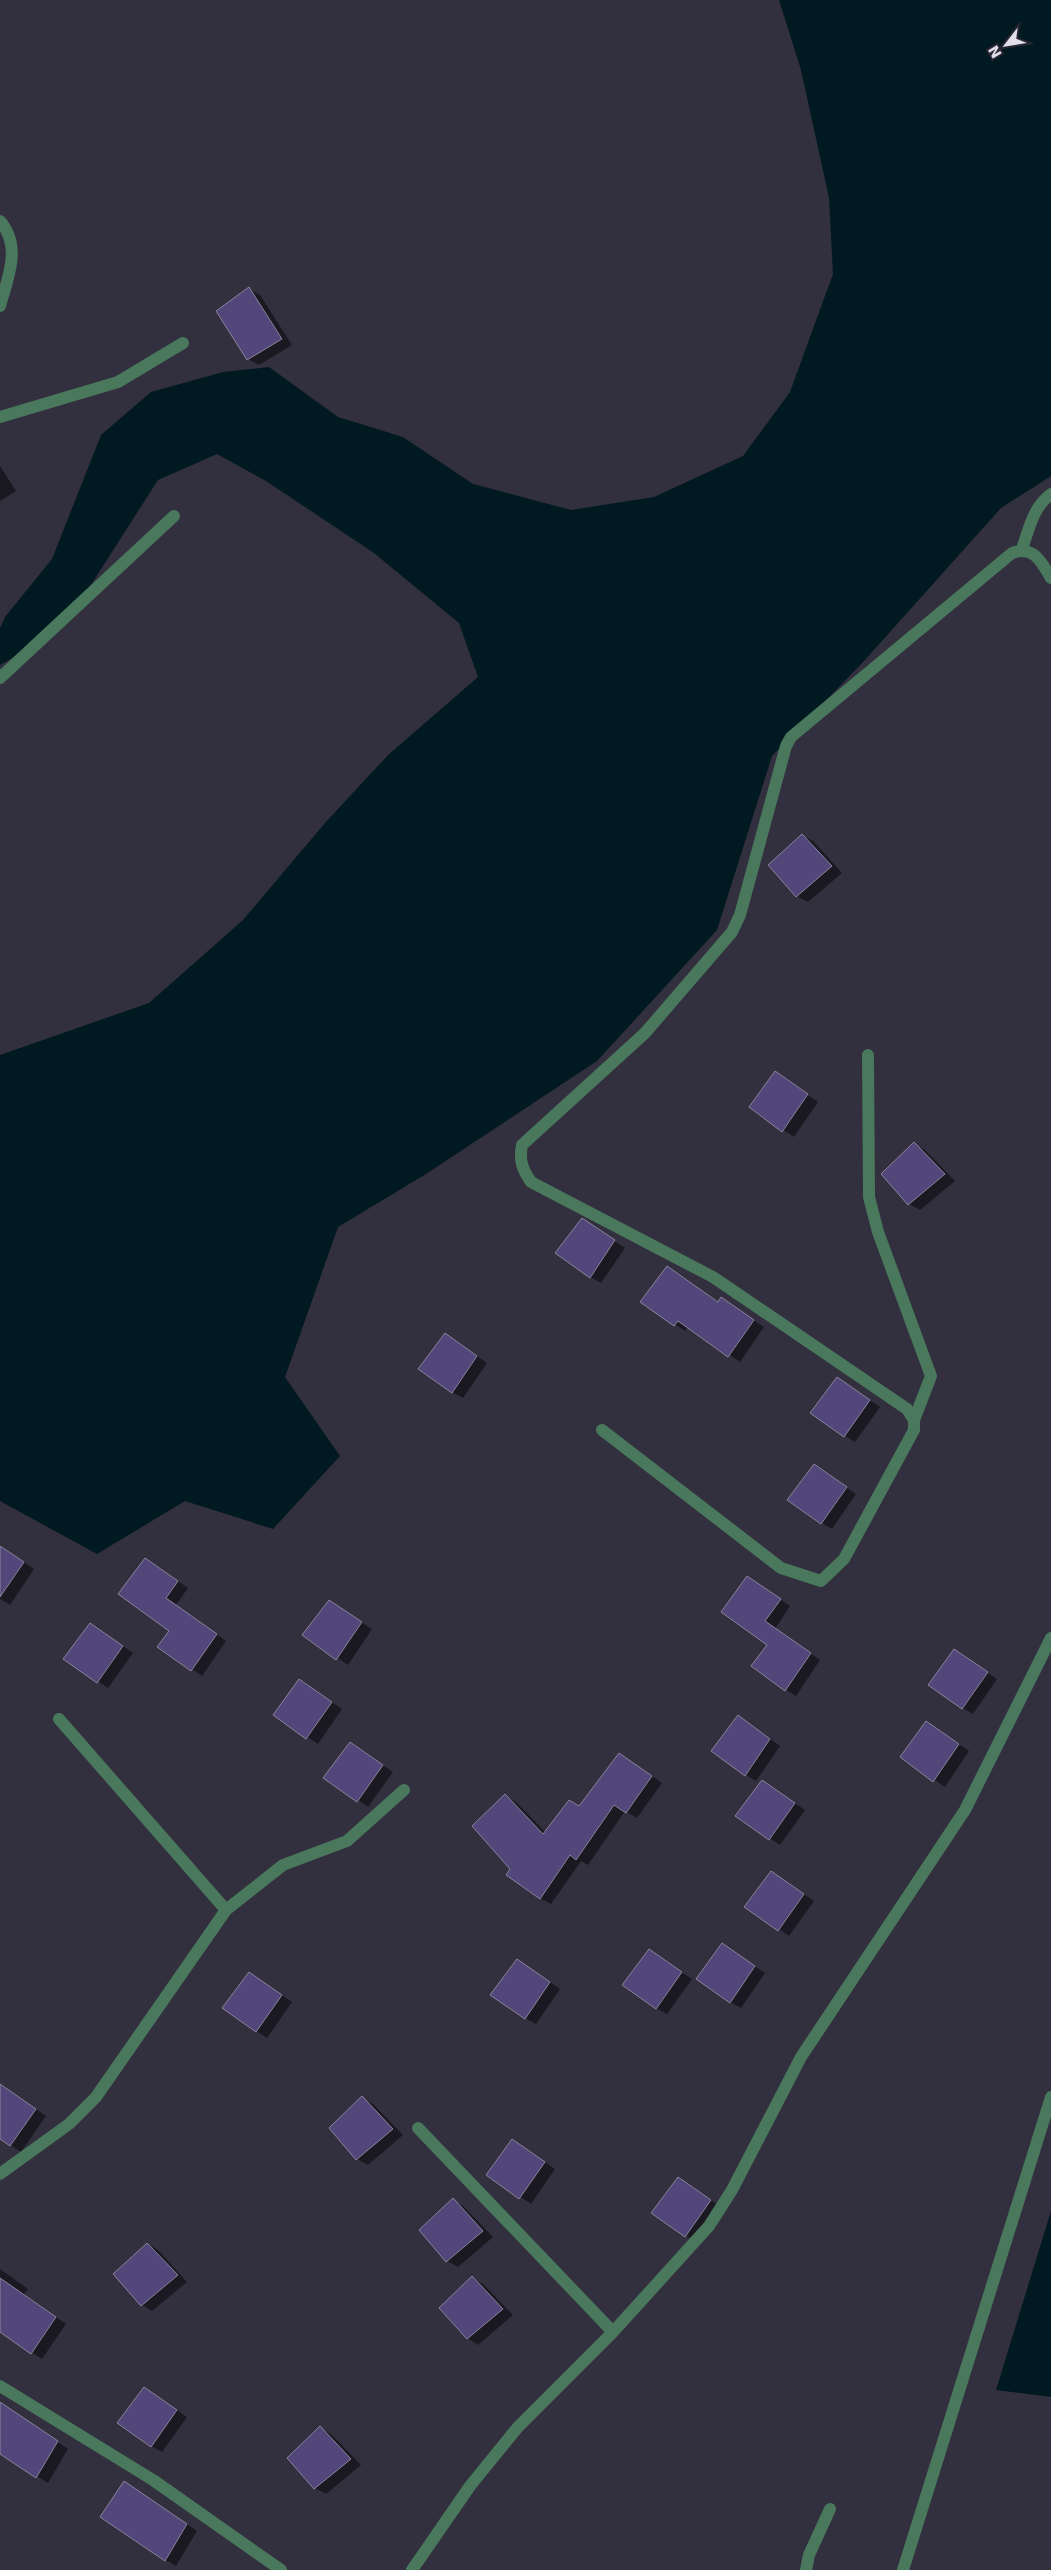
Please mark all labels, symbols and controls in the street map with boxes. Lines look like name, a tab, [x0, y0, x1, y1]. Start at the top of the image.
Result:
north arrow	[981, 20, 1031, 70]
text: N	[985, 43, 1005, 61]

